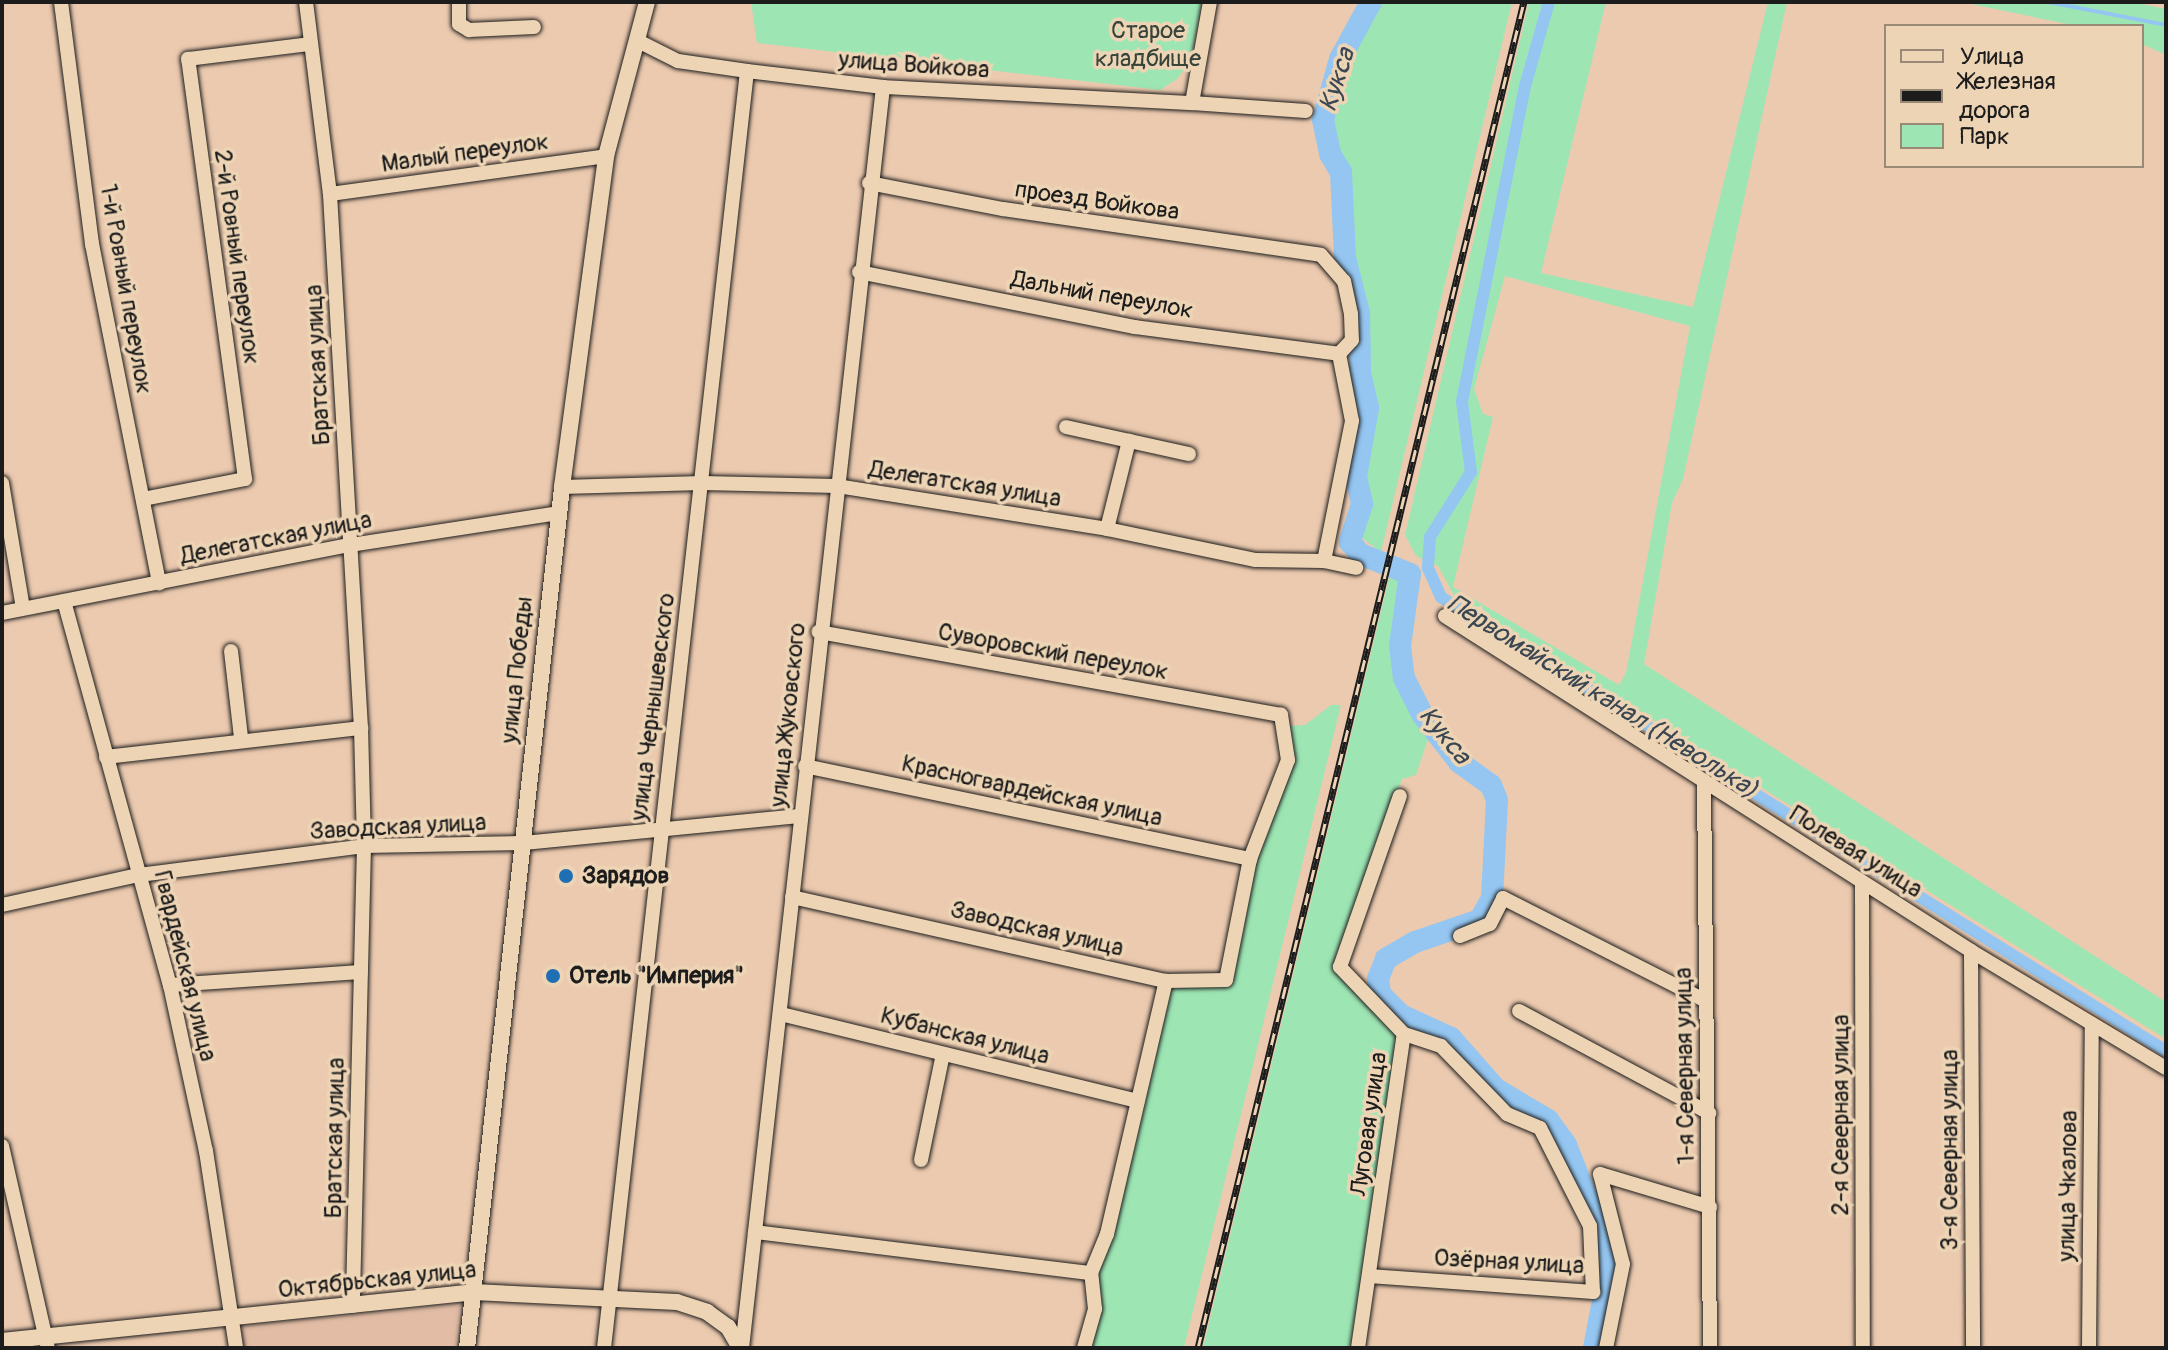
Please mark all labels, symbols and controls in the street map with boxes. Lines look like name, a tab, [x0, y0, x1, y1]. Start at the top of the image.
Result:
park label: Старое кладбище	[1095, 17, 1201, 73]
legend	[1884, 24, 2144, 168]
text: Улица	[1960, 42, 2024, 71]
water label: Кукса	[1313, 44, 1363, 116]
street label: улица Войкова	[838, 45, 990, 85]
text: Железная дорога	[1959, 67, 2056, 125]
text: Парк	[1960, 122, 2009, 151]
street label: Малый переулок	[380, 127, 550, 179]
street label: 2-й Ровный переулок	[208, 148, 266, 366]
street label: проезд Войкова	[1013, 175, 1181, 227]
street label: 1-й Ровный переулок	[93, 182, 159, 396]
street label: Дальний переулок	[1009, 265, 1195, 325]
street label: Братская улица	[299, 284, 337, 446]
street label: Делегатская улица	[867, 455, 1063, 513]
street label: Делегатская улица	[178, 505, 374, 571]
water label: Первомайский канал (Неволька)	[1441, 588, 1763, 806]
street label: улица Чернышевского	[625, 592, 681, 822]
street label: улица Победы	[495, 595, 539, 745]
street label: Суворовский переулок	[936, 618, 1170, 686]
street label: улица Жуковского	[764, 621, 812, 809]
water label: Кукса	[1411, 701, 1477, 771]
street label: Красногвардейская улица	[899, 749, 1165, 833]
street label: Полевая улица	[1784, 800, 1928, 904]
street label: Заводская улица	[309, 808, 487, 846]
place label: Зарядов	[582, 862, 669, 890]
marker: Зарядов	[557, 867, 575, 885]
street label: Гвардейская улица	[147, 868, 223, 1064]
street label: Заводская улица	[948, 895, 1126, 963]
place label: Отель "Империя"	[569, 962, 744, 990]
marker: Отель "Империя"	[544, 967, 562, 985]
street label: 1-я Северная улица	[1669, 967, 1701, 1165]
street label: Кубанская улица	[878, 1001, 1052, 1071]
street label: 2-я Северная улица	[1827, 1014, 1855, 1216]
street label: 3-я Северная улица	[1936, 1049, 1964, 1251]
street label: Луговая улица	[1345, 1050, 1393, 1198]
street label: Братская улица	[319, 1057, 351, 1219]
street label: улица Чкалова	[2052, 1110, 2084, 1262]
street label: Озёрная улица	[1433, 1244, 1585, 1280]
street label: Октябрьская улица	[277, 1255, 477, 1305]

